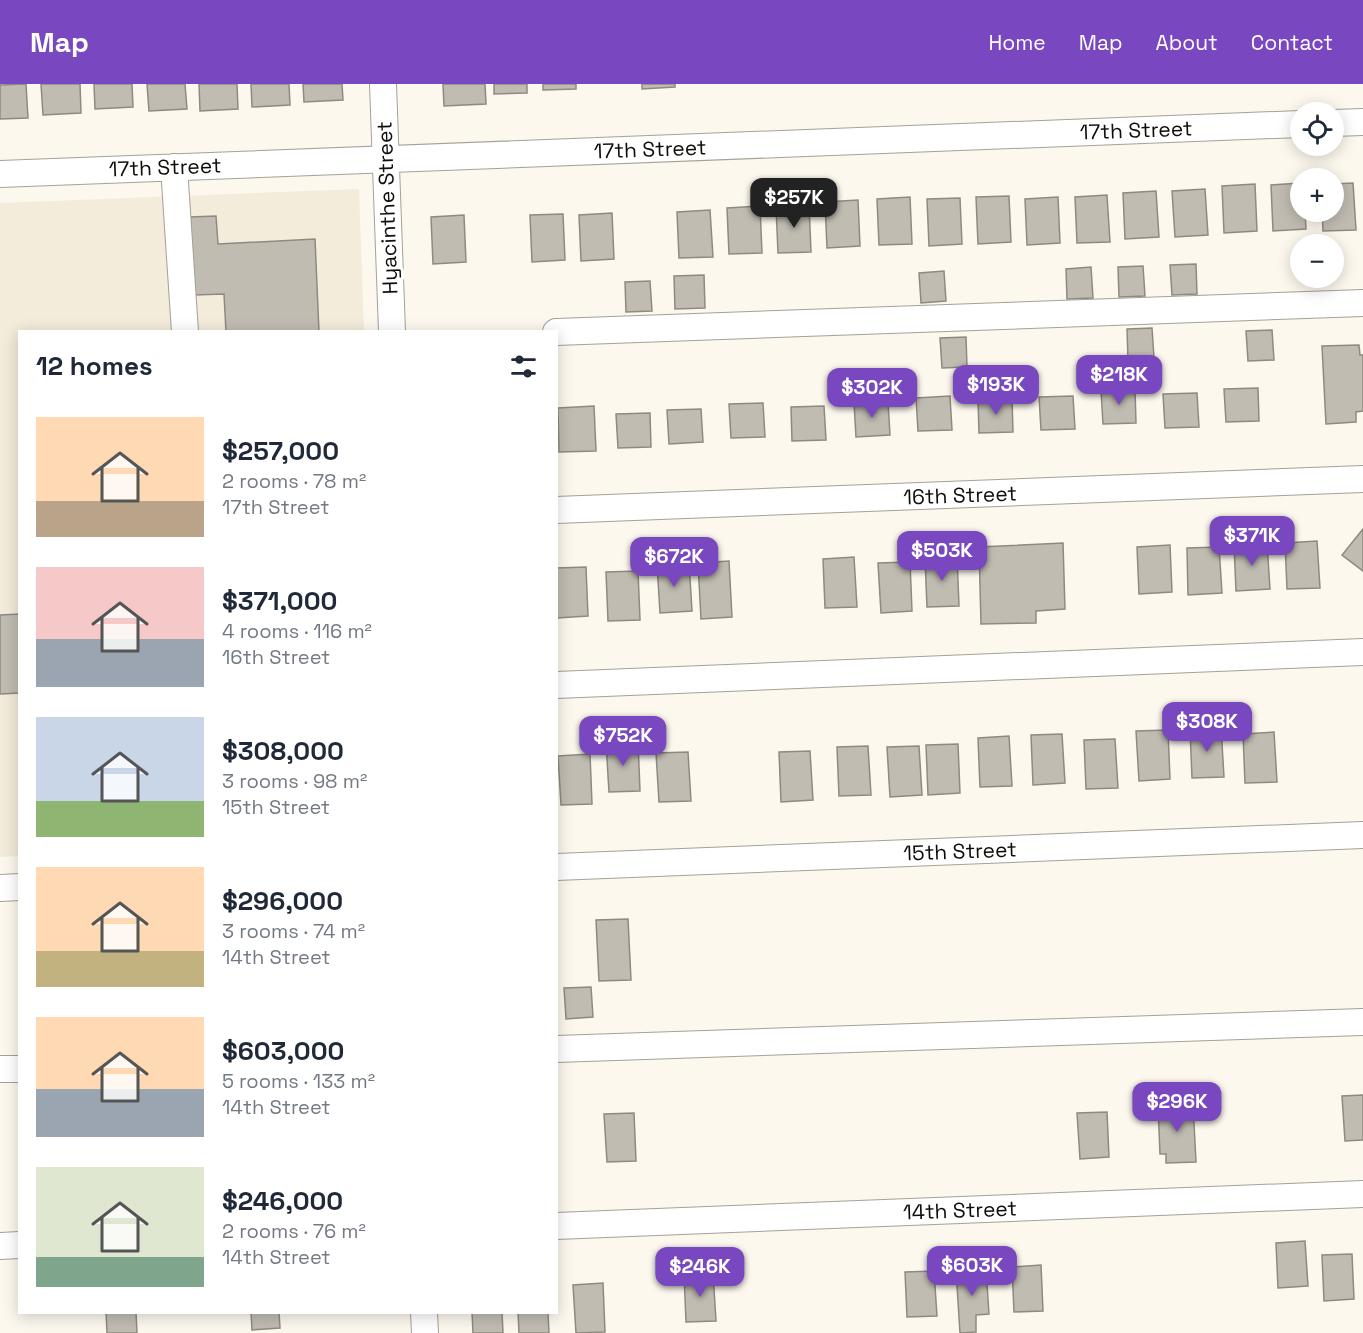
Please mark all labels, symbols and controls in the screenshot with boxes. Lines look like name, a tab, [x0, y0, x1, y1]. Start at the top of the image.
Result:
text: Map	[30, 24, 89, 60]
text: Home	[988, 29, 1046, 56]
text: Map	[1079, 29, 1123, 56]
text: About	[1156, 29, 1218, 56]
text: Contact	[1251, 29, 1333, 56]
map controls	[1290, 102, 1344, 288]
button: locate	[1290, 102, 1344, 156]
street label: 17th Street	[1079, 115, 1193, 145]
street label: Hyacinthe Street	[370, 121, 404, 295]
street label: 17th Street	[593, 134, 707, 164]
street label: 17th Street	[108, 152, 222, 182]
button: +	[1290, 168, 1344, 222]
pin: $257K	[752, 178, 836, 229]
text: $257K	[764, 184, 824, 210]
button: −	[1290, 234, 1344, 288]
text: 12 homes	[36, 349, 153, 383]
icon: filters	[507, 350, 540, 383]
pin: $218K	[1077, 355, 1161, 406]
text: $218K	[1090, 361, 1148, 387]
pin: $193K	[954, 365, 1038, 416]
pin: $302K	[830, 368, 914, 419]
text: $193K	[967, 371, 1025, 397]
text: $302K	[841, 374, 903, 400]
text: $257,000	[222, 434, 339, 468]
icon: home	[84, 441, 156, 513]
text: 2 rooms · 78 m²	[222, 468, 366, 494]
street label: 16th Street	[903, 480, 1017, 510]
text: 17th Street	[222, 494, 329, 520]
pin: $371K	[1210, 516, 1294, 567]
text: $371K	[1224, 522, 1280, 548]
pin: $503K	[900, 531, 984, 582]
pin: $672K	[632, 537, 716, 588]
text: $503K	[911, 537, 973, 563]
text: $672K	[644, 543, 704, 569]
text: $371,000	[222, 584, 337, 618]
icon: home	[84, 591, 156, 663]
text: 4 rooms · 116 m²	[222, 618, 372, 644]
text: 16th Street	[222, 644, 330, 670]
pin: $308K	[1165, 702, 1249, 753]
text: $308K	[1176, 708, 1238, 734]
pin: $752K	[581, 716, 665, 767]
text: $752K	[593, 722, 653, 748]
text: $308,000	[222, 734, 344, 768]
icon: home	[84, 741, 156, 813]
text: 3 rooms · 98 m²	[222, 768, 367, 794]
text: 15th Street	[222, 794, 330, 820]
street label: 15th Street	[903, 836, 1017, 866]
text: $296,000	[222, 884, 343, 918]
icon: home	[84, 891, 156, 963]
text: 3 rooms · 74 m²	[222, 918, 365, 944]
text: 14th Street	[222, 944, 331, 970]
text: $603,000	[222, 1034, 344, 1068]
icon: home	[84, 1041, 156, 1113]
text: 5 rooms · 133 m²	[222, 1068, 375, 1094]
pin: $296K	[1135, 1082, 1219, 1133]
text: $296K	[1146, 1088, 1208, 1114]
text: 14th Street	[222, 1094, 331, 1120]
text: $246,000	[222, 1184, 343, 1218]
icon: home	[84, 1191, 156, 1263]
street label: 14th Street	[903, 1195, 1017, 1225]
text: 2 rooms · 76 m²	[222, 1218, 366, 1244]
text: 14th Street	[222, 1244, 331, 1270]
pin: $603K	[930, 1246, 1014, 1297]
pin: $246K	[658, 1247, 742, 1298]
text: $603K	[941, 1252, 1003, 1278]
text: $246K	[669, 1253, 731, 1279]

